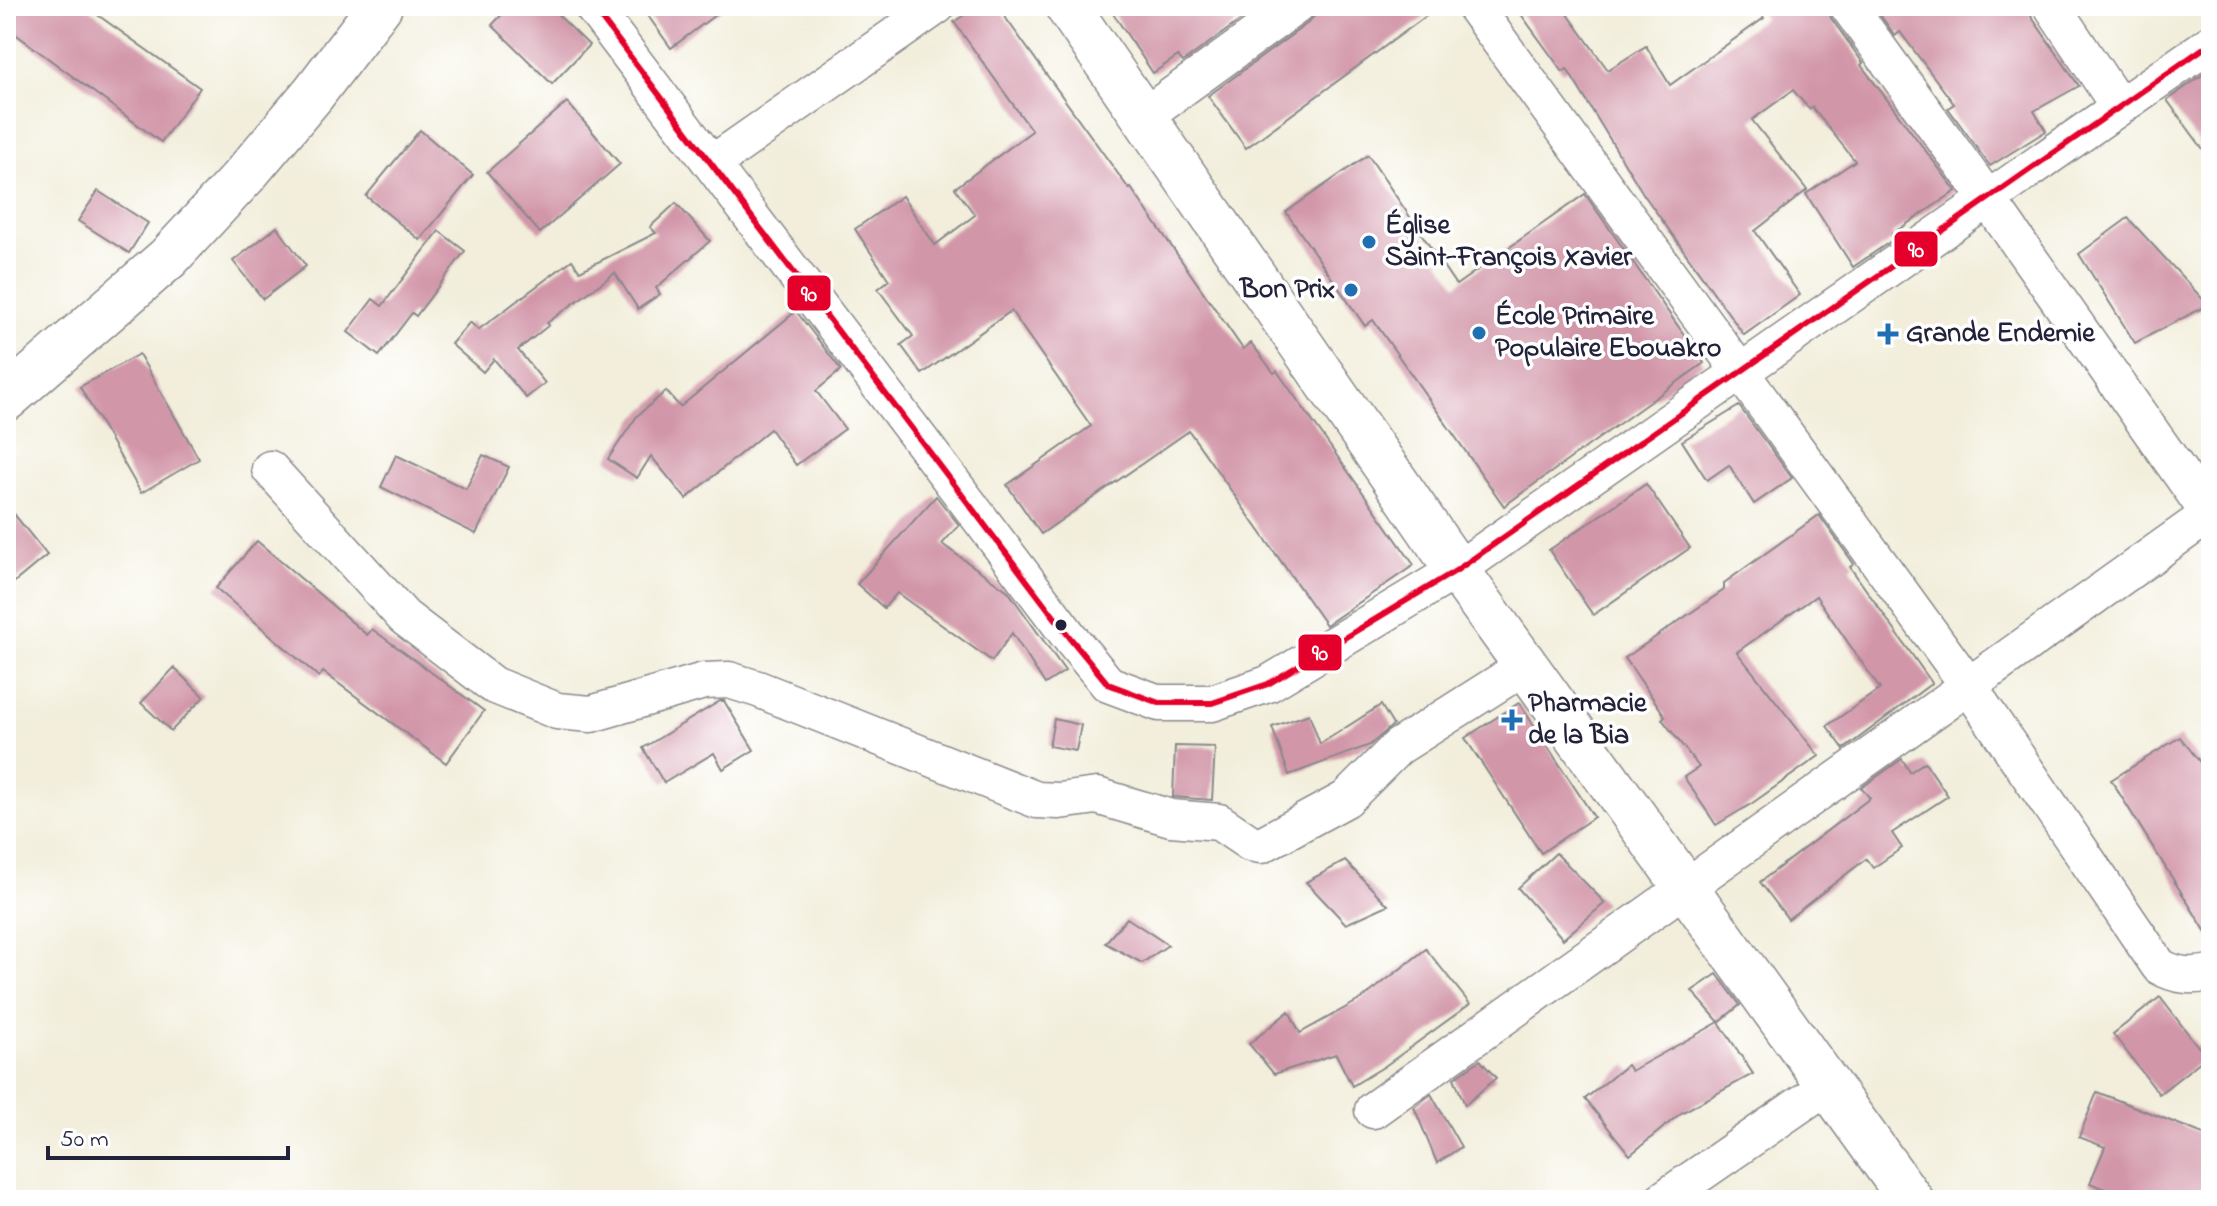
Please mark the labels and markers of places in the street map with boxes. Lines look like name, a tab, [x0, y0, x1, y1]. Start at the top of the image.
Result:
place label: Église Saint-François Xavier	[1385, 206, 1633, 279]
marker: Église Saint-François Xavier	[1360, 233, 1378, 251]
place label: Bon Prix	[1238, 270, 1335, 311]
marker: Bon Prix	[1342, 281, 1360, 299]
place label: École Primaire Populaire Ebouakro	[1495, 297, 1721, 370]
place label: Grande Endemie	[1906, 314, 2096, 355]
marker: Grande Endemie	[1877, 323, 1899, 345]
marker: École Primaire Populaire Ebouakro	[1470, 324, 1488, 342]
unlabelled marker	[1053, 617, 1069, 633]
place label: Pharmacie de la Bia	[1528, 684, 1648, 757]
marker: Pharmacie de la Bia	[1503, 711, 1521, 729]

